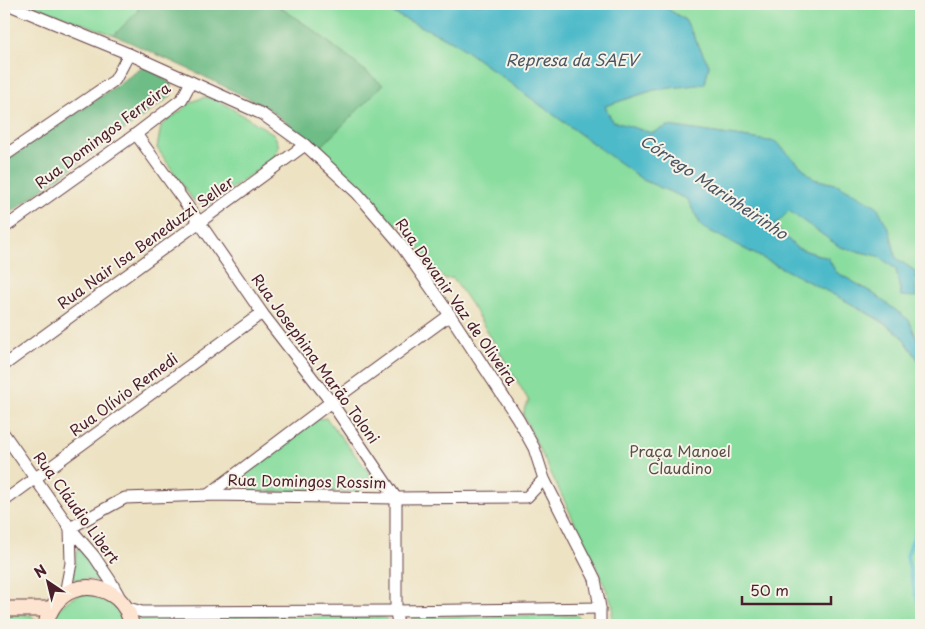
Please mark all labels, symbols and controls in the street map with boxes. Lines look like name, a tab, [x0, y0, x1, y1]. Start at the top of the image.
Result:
water label: Represa da SAEV	[506, 47, 641, 71]
street label: Rua Domingos Ferreira	[29, 76, 175, 193]
water label: Córrego Marinheirinho	[636, 128, 794, 245]
street label: Rua Nair Isa Beneduzzi Seller	[52, 170, 238, 314]
street label: Rua Devanir Vaz de Oliveira	[391, 213, 524, 389]
street label: Rua Josephina Marão Toloni	[247, 268, 386, 448]
street label: Rua Olívio Remedi	[64, 347, 182, 441]
park label: Praça Manoel Claudino	[629, 439, 731, 479]
street label: Rua Cláudio Libert	[29, 446, 126, 568]
street label: Rua Domingos Rossim	[227, 468, 387, 493]
north arrow	[22, 556, 72, 606]
text: N	[30, 559, 51, 583]
scale bar	[742, 574, 831, 606]
text: 50 m	[750, 578, 789, 601]

